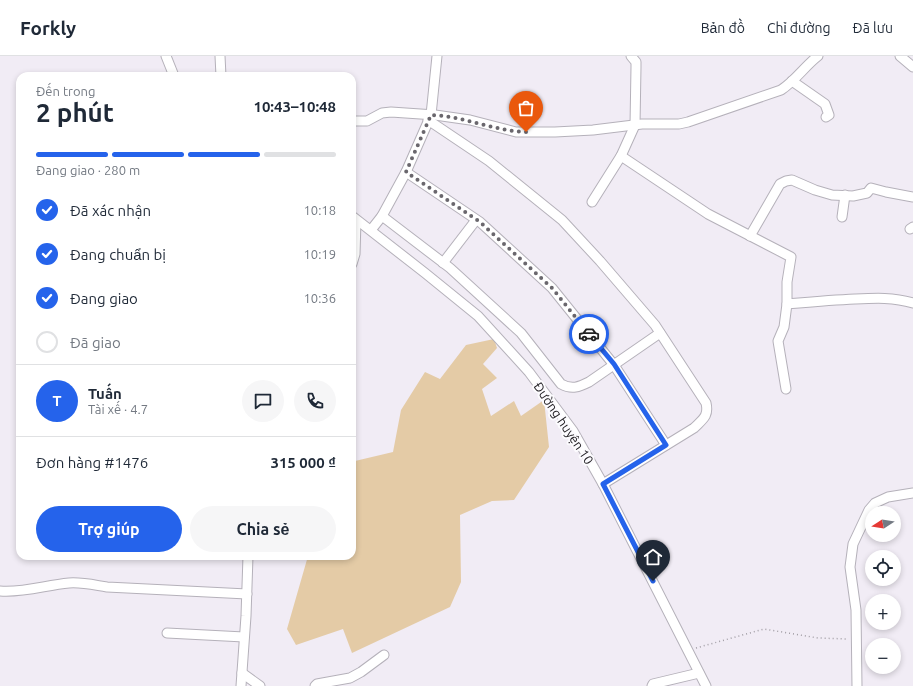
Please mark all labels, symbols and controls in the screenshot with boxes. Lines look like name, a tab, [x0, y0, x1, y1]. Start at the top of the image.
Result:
text: Forkly	[20, 17, 76, 39]
text: Bản đồ	[701, 20, 745, 36]
text: Chỉ đường	[767, 20, 831, 36]
text: Đã lưu	[853, 20, 893, 36]
text: Đến trong	[36, 84, 95, 98]
pin	[509, 91, 543, 132]
icon: bag	[515, 97, 537, 119]
text: 2 phút	[36, 98, 114, 127]
text: 10:43–10:48	[253, 98, 336, 115]
text: Đang giao · 280 m	[36, 163, 140, 177]
icon: check	[36, 199, 58, 221]
text: Đã xác nhận	[70, 202, 151, 219]
text: 10:18	[303, 203, 336, 217]
icon: check	[36, 243, 58, 265]
text: Đang chuẩn bị	[70, 246, 166, 263]
text: 10:19	[303, 247, 336, 261]
icon: check	[36, 287, 58, 309]
text: Đang giao	[70, 290, 138, 307]
text: 10:36	[303, 291, 336, 305]
courier	[569, 314, 609, 354]
icon: car	[578, 323, 600, 345]
text: Đã giao	[70, 334, 121, 351]
street label: Đường huyện 10	[531, 379, 597, 467]
button: chat	[242, 380, 284, 422]
button: phone	[294, 380, 336, 422]
text: Tuấn	[88, 385, 122, 402]
text: T	[52, 392, 62, 409]
text: Tài xế · 4.7	[88, 402, 148, 416]
text: Đơn hàng #1476	[36, 454, 148, 471]
text: 315 000 ₫	[270, 454, 336, 471]
button: Trợ giúp	[36, 506, 182, 552]
button: Chia sẻ	[190, 506, 336, 552]
north arrow	[865, 506, 901, 542]
map controls	[865, 506, 901, 674]
pin	[636, 540, 670, 581]
icon: home	[642, 546, 664, 568]
button: locate	[865, 550, 901, 586]
button: +	[865, 594, 901, 630]
button: −	[865, 638, 901, 674]

